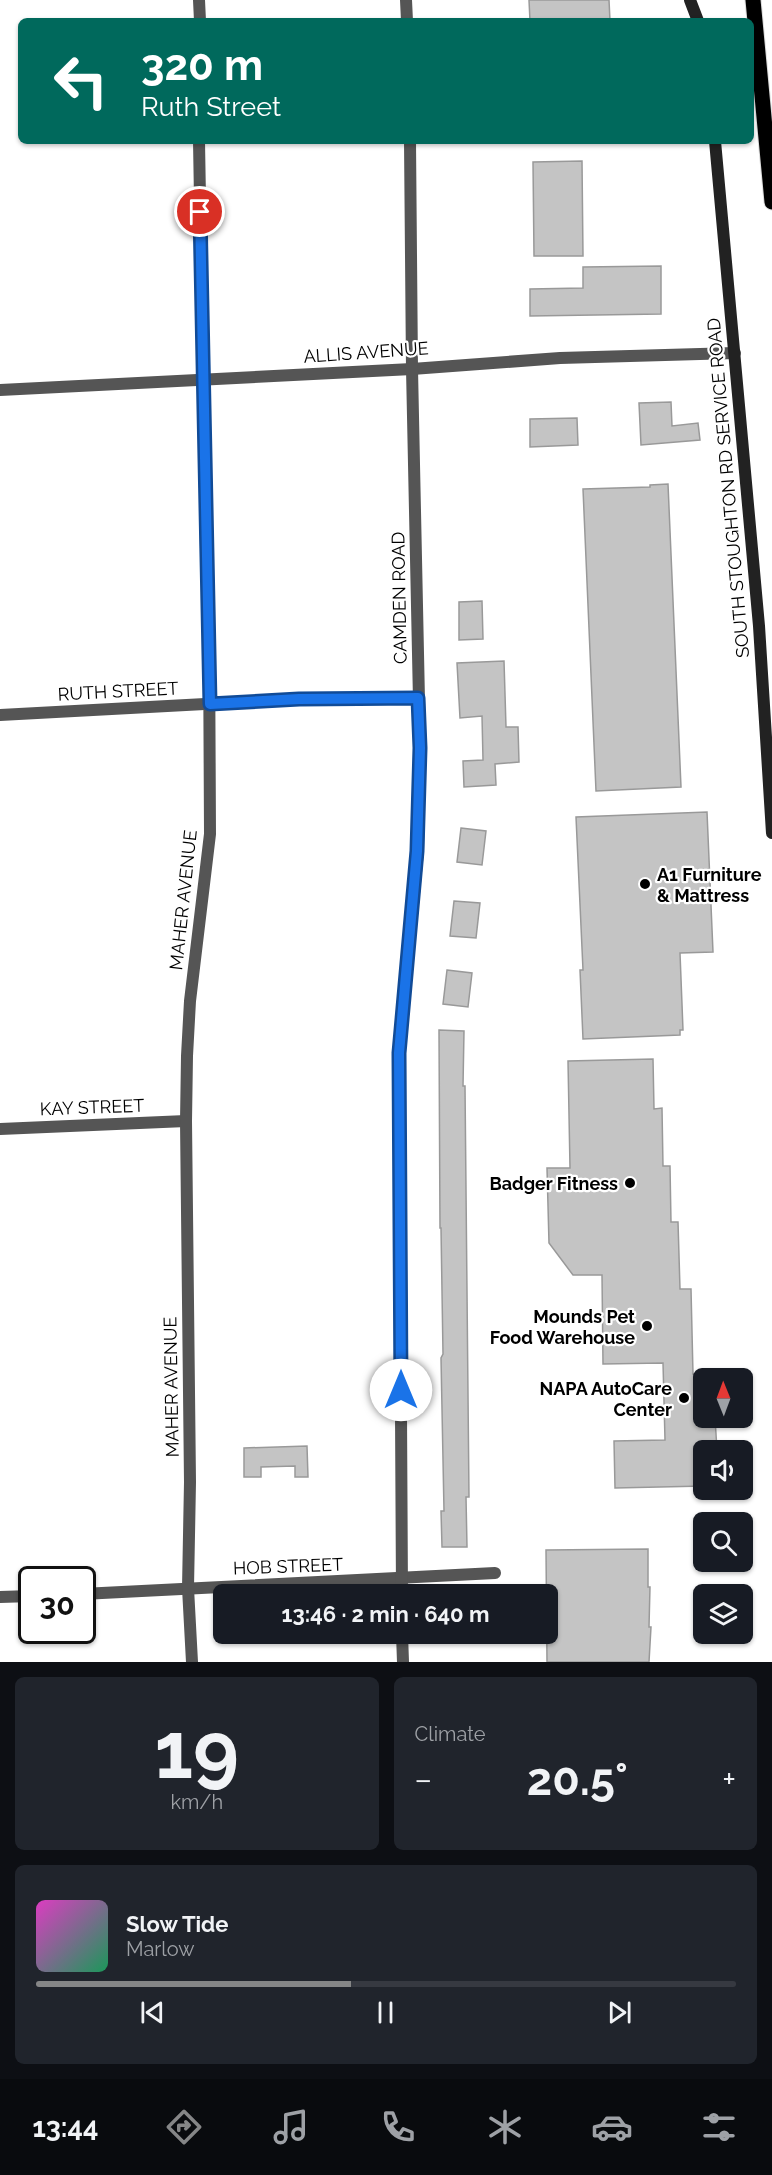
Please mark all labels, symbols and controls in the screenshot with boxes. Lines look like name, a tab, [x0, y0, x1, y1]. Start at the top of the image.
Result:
text: 320 m	[141, 41, 263, 90]
icon: left	[42, 42, 120, 120]
text: Ruth Street	[141, 91, 281, 122]
pin	[174, 186, 225, 237]
icon: arrive	[183, 195, 216, 228]
street label: SOUTH STOUGHTON RD SERVICE ROAD	[703, 317, 753, 659]
street label: ALLIS AVENUE	[303, 337, 429, 367]
street label: CAMDEN ROAD	[387, 532, 411, 664]
street label: RUTH STREET	[57, 677, 179, 705]
street label: MAHER AVENUE	[165, 829, 201, 971]
place label: A1 Furniture & Mattress	[657, 864, 762, 906]
marker: A1 Furniture & Mattress	[638, 877, 652, 891]
street label: KAY STREET	[39, 1095, 145, 1119]
place label: Badger Fitness	[489, 1173, 618, 1194]
marker: Badger Fitness	[623, 1176, 637, 1190]
place label: Mounds Pet Food Warehouse	[490, 1306, 635, 1348]
street label: MAHER AVENUE	[159, 1316, 183, 1458]
marker: Mounds Pet Food Warehouse	[640, 1319, 654, 1333]
position arrow	[369, 1358, 433, 1422]
north arrow	[693, 1368, 753, 1428]
map controls	[693, 1368, 753, 1644]
place label: NAPA AutoCare Center	[540, 1378, 672, 1420]
marker: NAPA AutoCare Center	[677, 1391, 691, 1405]
button: sound	[693, 1440, 753, 1500]
button: search	[693, 1512, 753, 1572]
street label: HOB STREET	[233, 1554, 343, 1578]
speed limit sign: 30	[18, 1566, 96, 1644]
button: layers	[693, 1584, 753, 1644]
text: 13:46 · 2 min · 640 m	[282, 1601, 489, 1627]
text: 19	[155, 1705, 239, 1796]
text: Climate	[415, 1722, 486, 1746]
text: 20.5°	[527, 1753, 628, 1806]
text: −	[415, 1760, 432, 1799]
text: +	[722, 1760, 736, 1799]
text: km/h	[170, 1790, 223, 1814]
text: Slow Tide	[126, 1911, 228, 1937]
text: Marlow	[126, 1937, 195, 1961]
icon: previous	[136, 1996, 169, 2029]
icon: pause	[369, 1996, 402, 2029]
icon: next	[603, 1996, 636, 2029]
icon: directions	[163, 2106, 205, 2148]
icon: music	[270, 2106, 312, 2148]
icon: phone	[377, 2106, 419, 2148]
icon: climate	[484, 2106, 526, 2148]
icon: car	[591, 2106, 633, 2148]
icon: filters	[698, 2106, 740, 2148]
text: 13:44	[32, 2112, 98, 2143]

